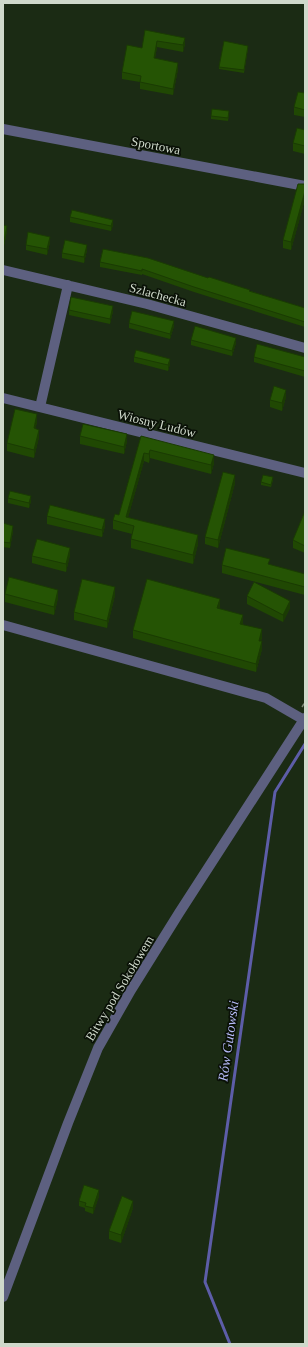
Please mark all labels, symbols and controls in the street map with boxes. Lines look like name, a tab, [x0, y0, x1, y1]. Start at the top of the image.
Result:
street label: Sportowa	[130, 133, 182, 158]
street label: Szlachecka	[128, 280, 188, 309]
street label: Wiosny Ludów	[116, 407, 198, 441]
street label: Bitwy pod Sokołowem	[82, 933, 157, 1044]
water label: Rów Gutowski	[215, 1000, 242, 1083]

